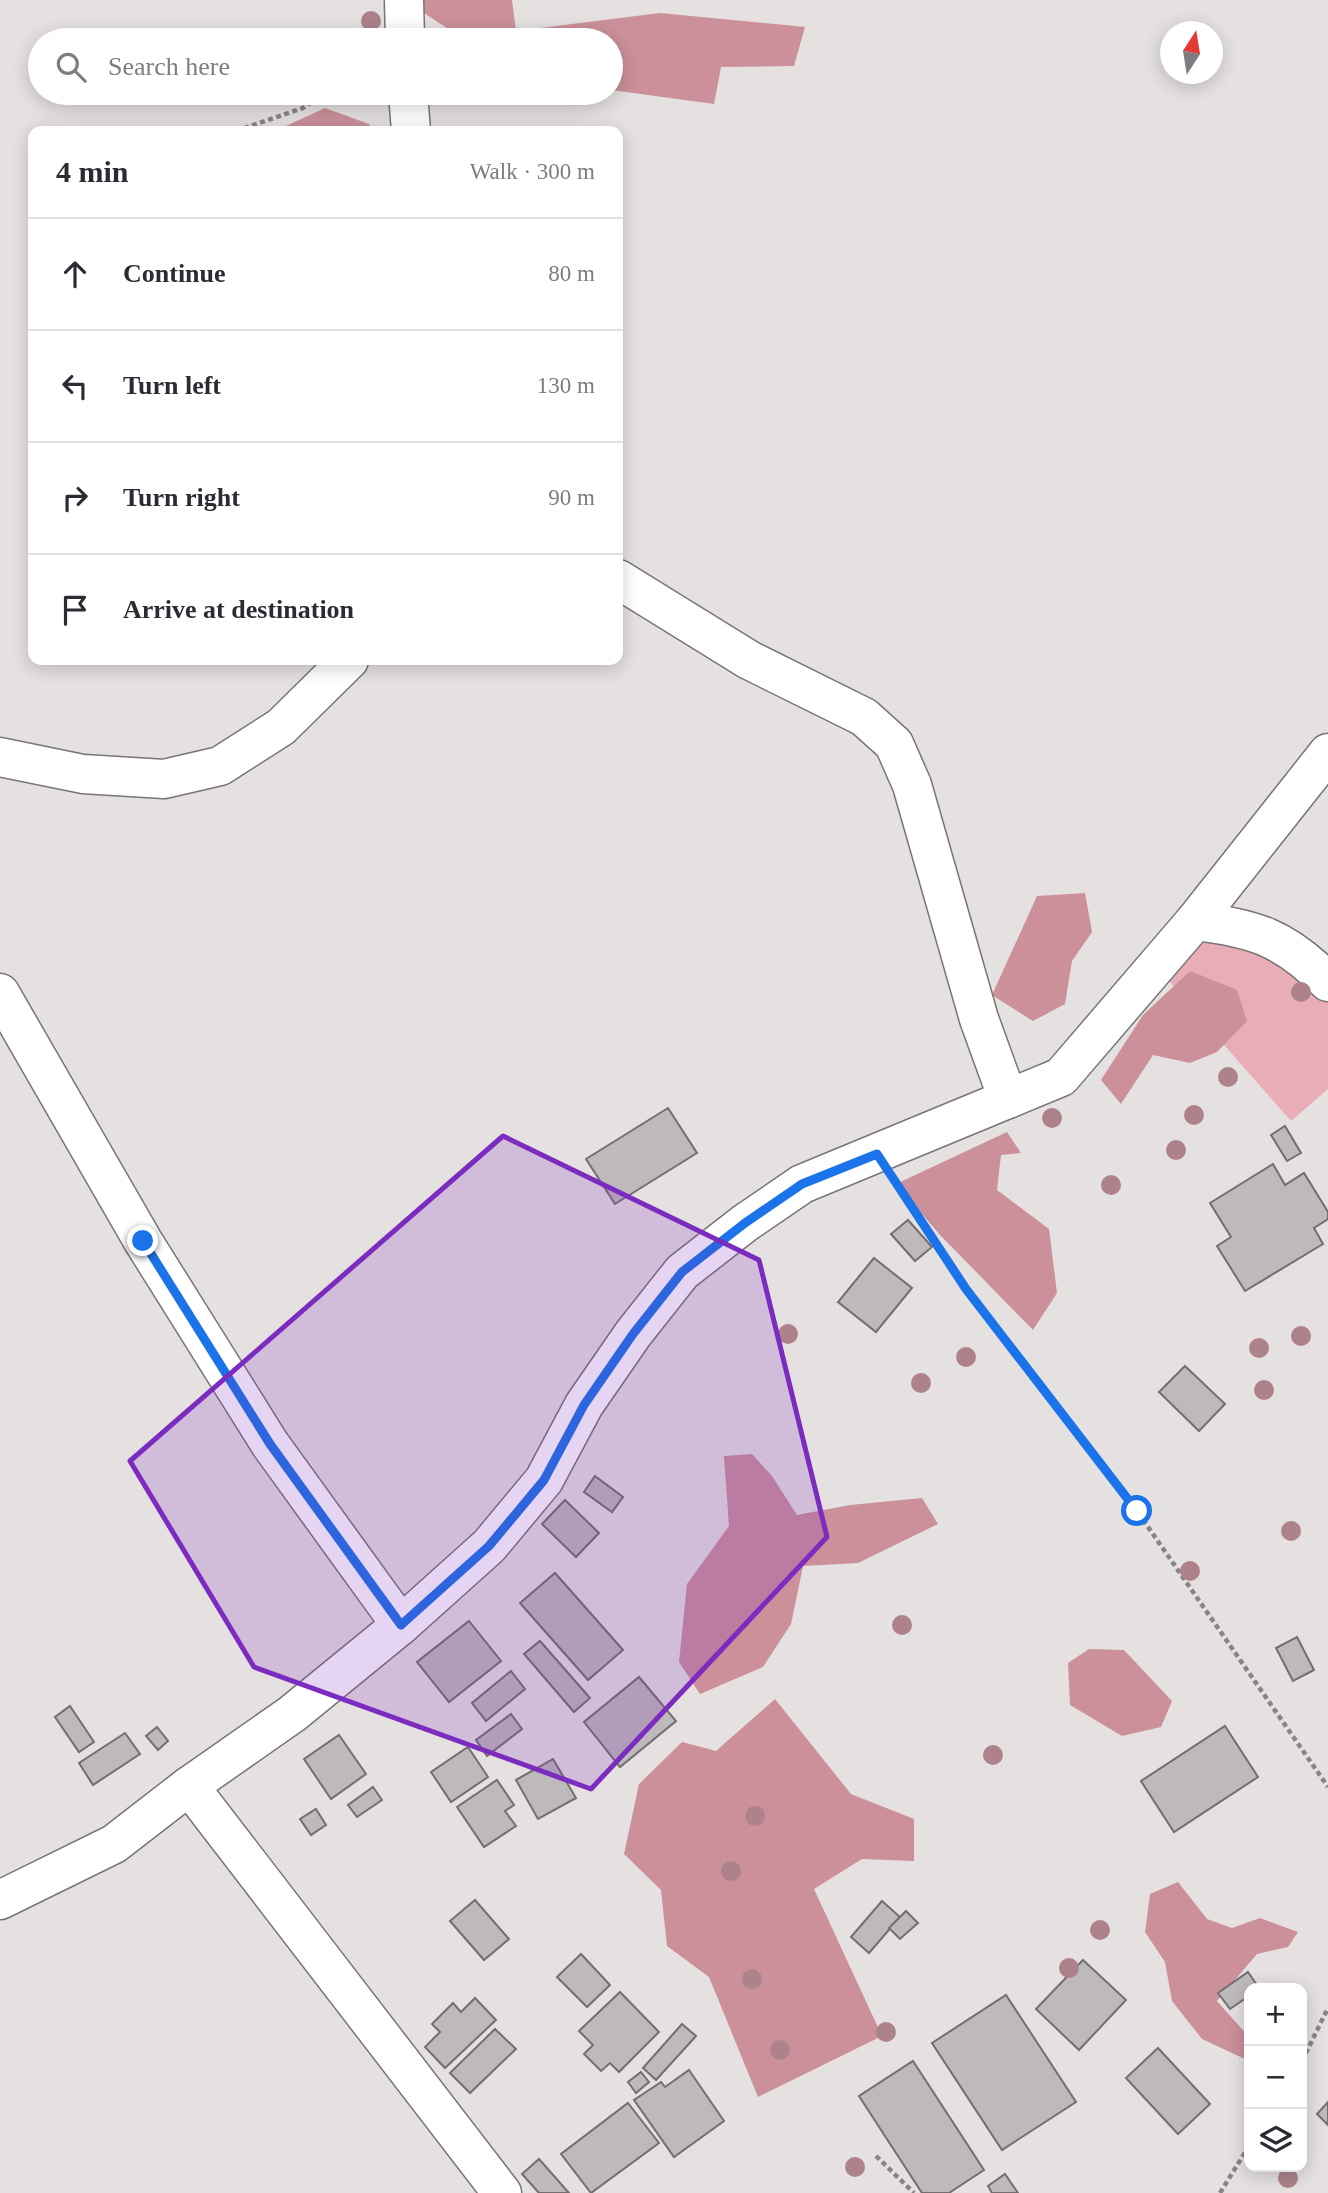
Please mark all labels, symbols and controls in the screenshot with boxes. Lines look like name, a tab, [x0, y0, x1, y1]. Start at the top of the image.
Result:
north arrow	[1160, 21, 1223, 84]
search box	[28, 28, 623, 105]
icon: search	[52, 48, 90, 86]
text: Search here	[108, 52, 230, 81]
text: 4 min	[56, 155, 129, 188]
text: Walk · 300 m	[470, 159, 595, 184]
icon: ahead	[56, 255, 94, 293]
text: Continue	[123, 259, 226, 288]
text: 80 m	[548, 261, 595, 286]
icon: left	[56, 367, 94, 405]
text: Turn left	[123, 371, 221, 400]
text: 130 m	[537, 373, 595, 398]
icon: right	[56, 479, 94, 517]
text: Turn right	[123, 483, 240, 512]
text: 90 m	[548, 485, 595, 510]
icon: arrive	[56, 591, 94, 629]
text: Arrive at destination	[123, 595, 354, 624]
route end	[127, 1225, 158, 1256]
route start	[1121, 1495, 1152, 1526]
map controls	[1244, 1983, 1307, 2172]
button: +	[1244, 1983, 1307, 2046]
button: −	[1244, 2046, 1307, 2109]
button: layers	[1244, 2109, 1307, 2172]

